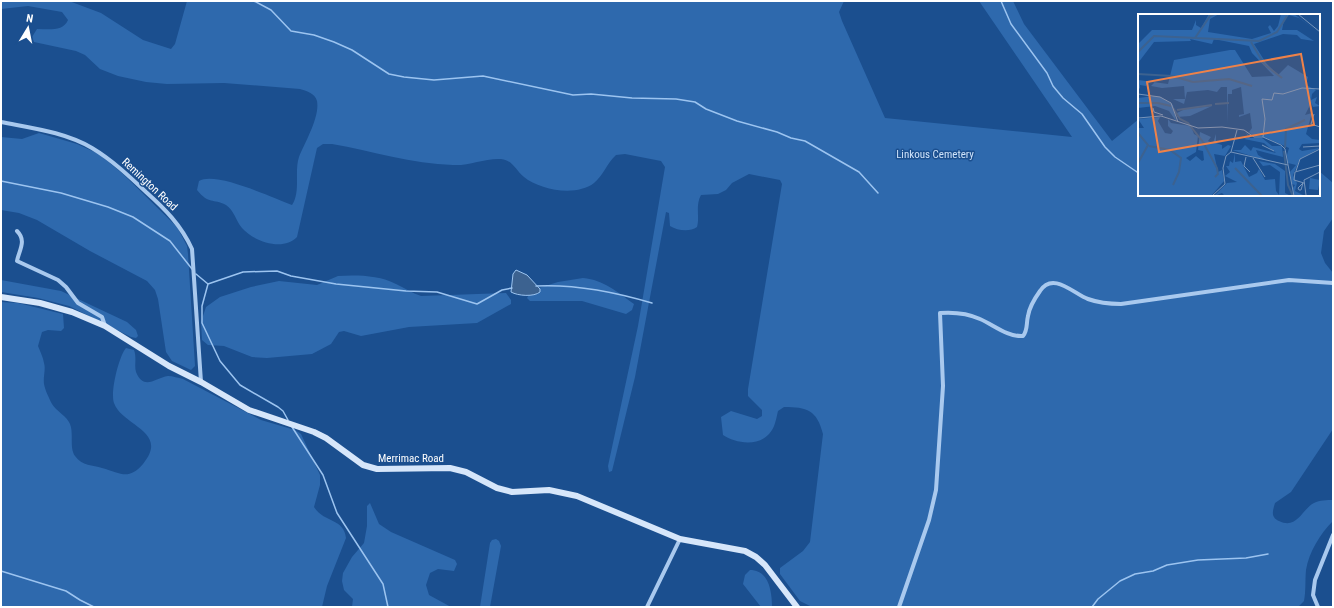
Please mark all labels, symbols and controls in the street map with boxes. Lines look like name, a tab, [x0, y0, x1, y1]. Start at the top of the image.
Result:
north arrow	[8, 8, 48, 48]
text: N	[25, 12, 34, 26]
inset map	[1138, 14, 1320, 196]
park label: Linkous Cemetery	[896, 148, 974, 161]
street label: Remington Road	[119, 155, 180, 213]
street label: Merrimac Road	[378, 452, 444, 465]

